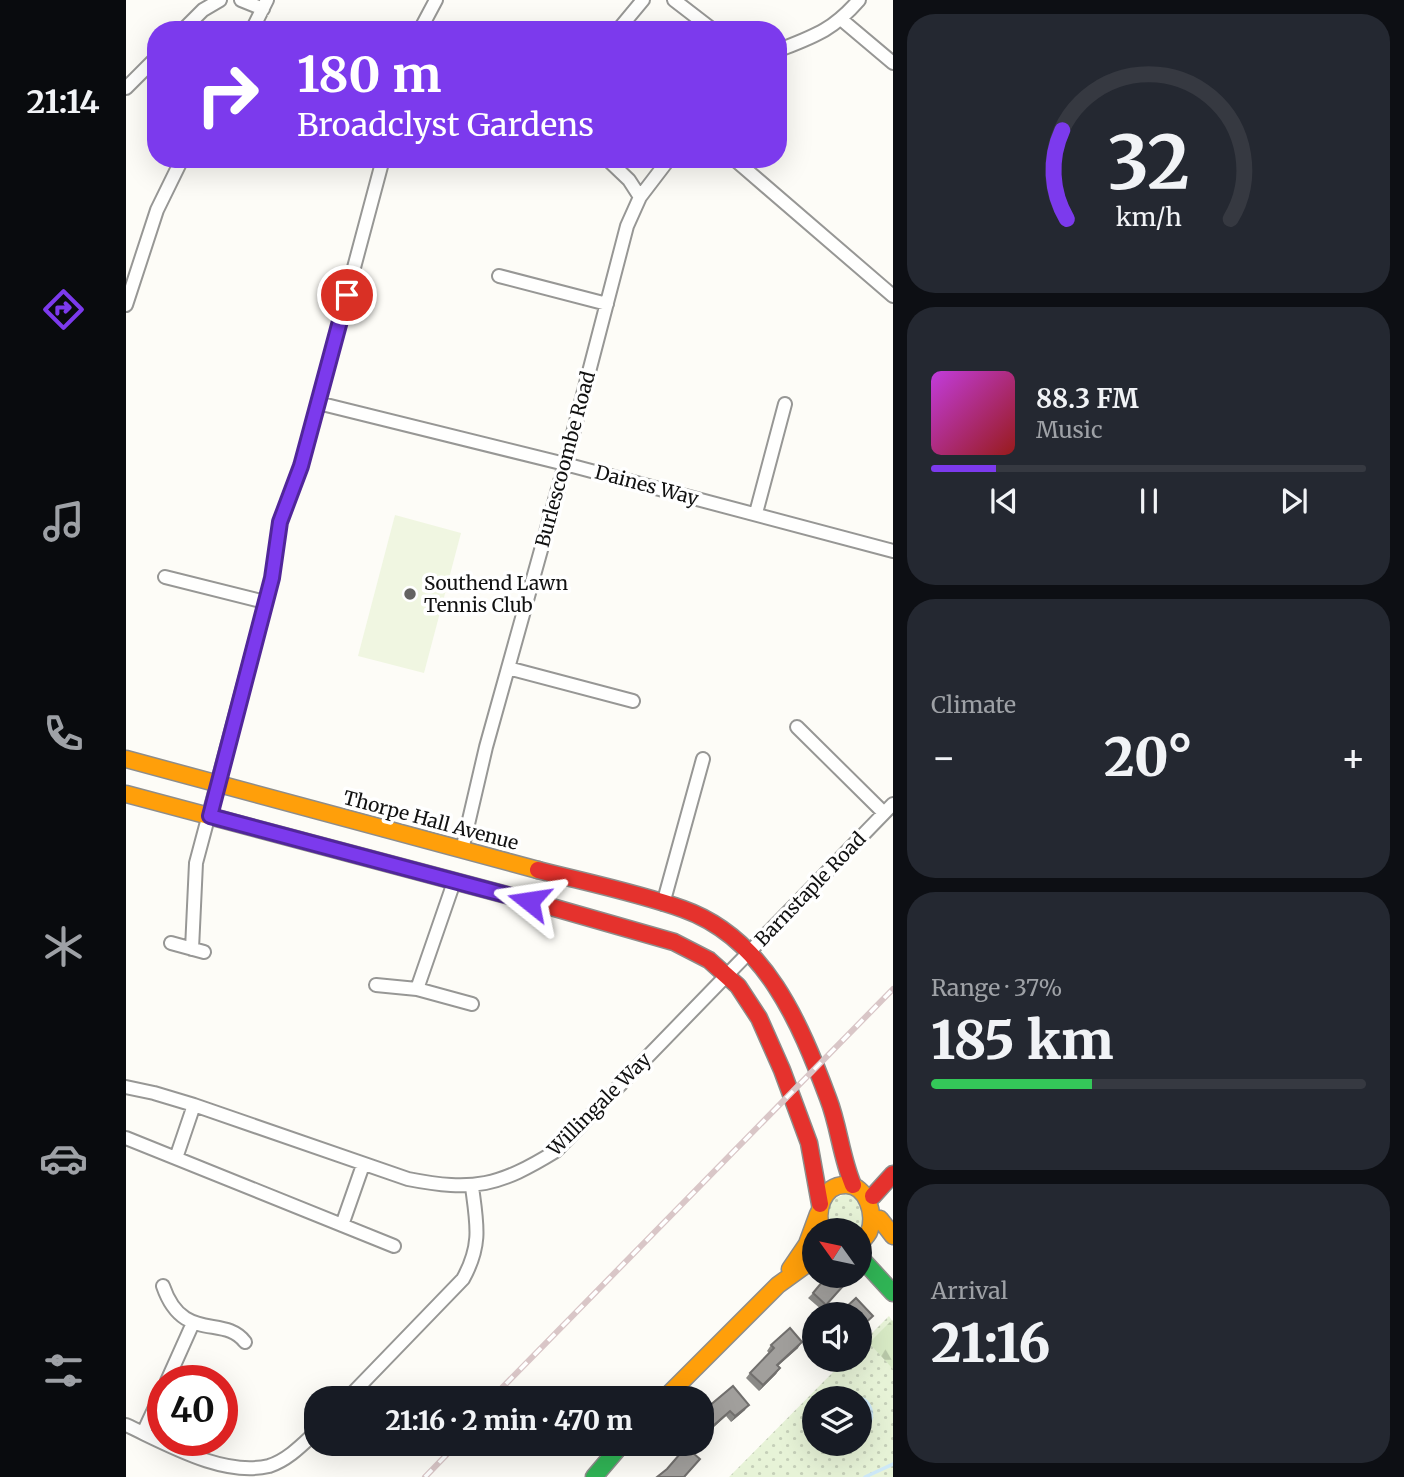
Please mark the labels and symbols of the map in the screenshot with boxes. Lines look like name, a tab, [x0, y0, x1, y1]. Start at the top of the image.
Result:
pin	[317, 265, 377, 325]
street label: Burlescoombe Road	[530, 368, 600, 550]
street label: Daines Way	[593, 460, 701, 510]
place label: Southend Lawn Tennis Club	[424, 571, 568, 617]
marker: Southend Lawn Tennis Club	[402, 586, 418, 602]
street label: Thorpe Hall Avenue	[341, 785, 521, 855]
street label: Barnstaple Road	[749, 827, 871, 951]
position arrow	[492, 864, 566, 938]
street label: Willingale Way	[542, 1047, 656, 1161]
north arrow	[802, 1218, 872, 1288]
speed limit sign: 40	[147, 1365, 238, 1456]

